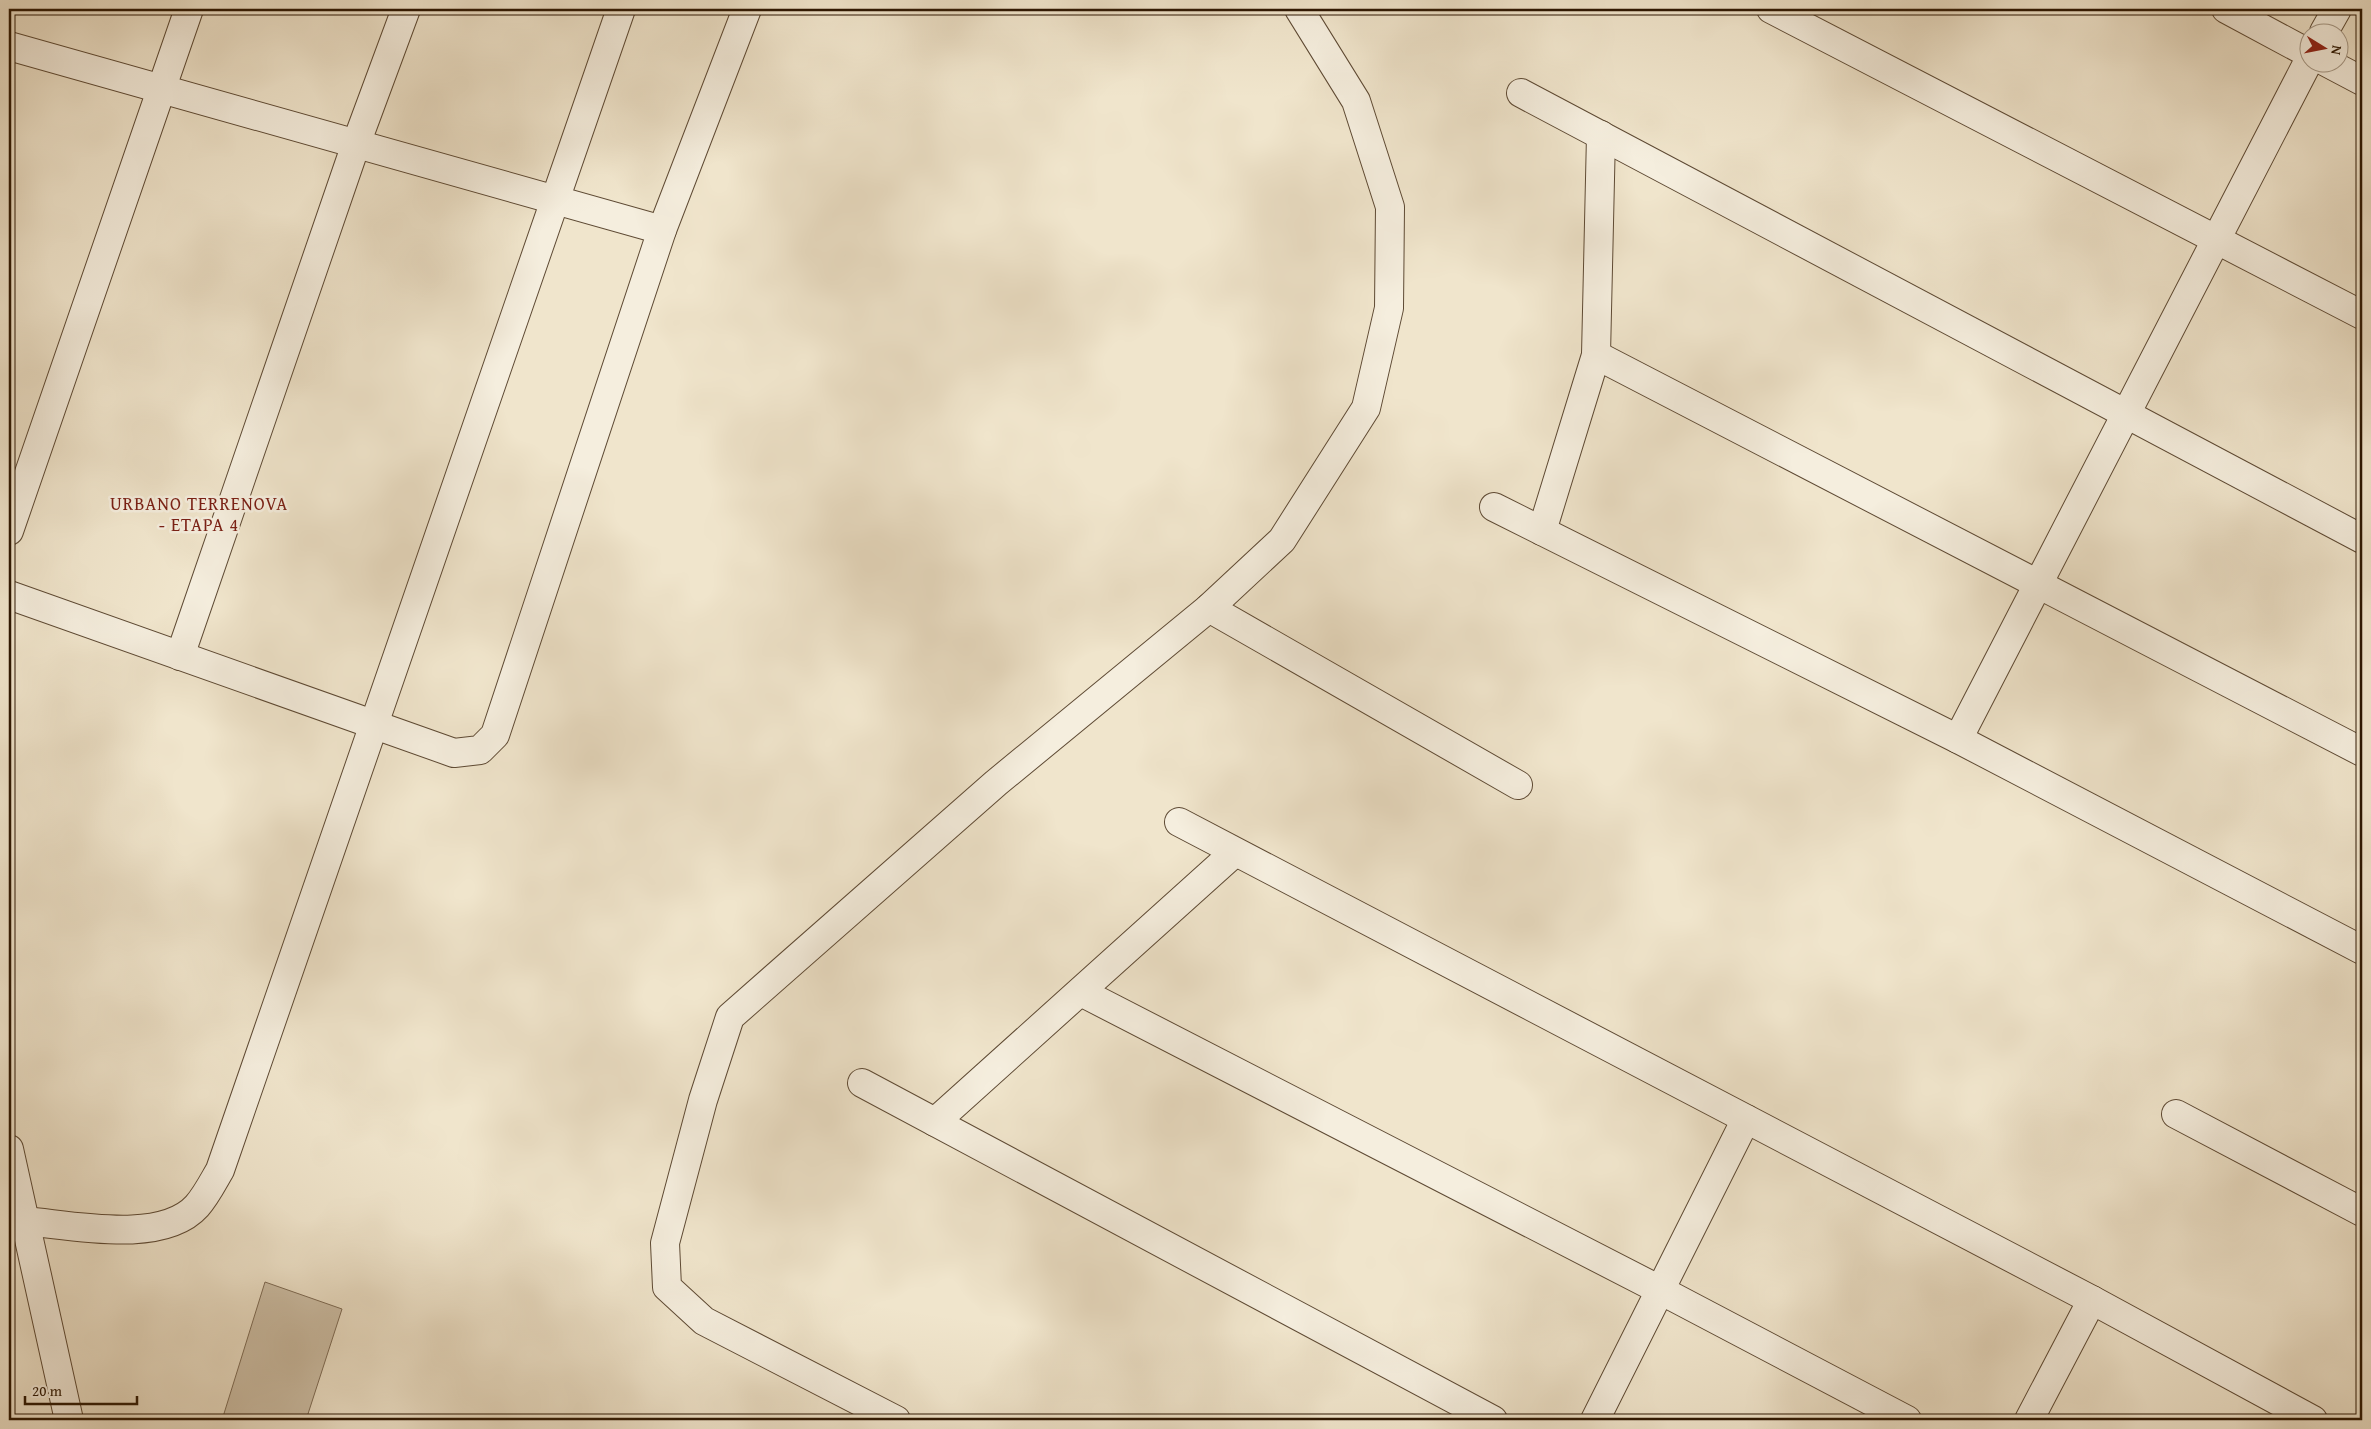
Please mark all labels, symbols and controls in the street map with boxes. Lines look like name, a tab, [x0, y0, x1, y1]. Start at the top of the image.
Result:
north arrow	[2298, 22, 2348, 72]
text: N	[2326, 44, 2347, 57]
district label: URBANO TERRENOVA - ETAPA 4	[110, 490, 288, 538]
scale bar	[25, 1374, 138, 1406]
text: 20 m	[32, 1380, 63, 1401]

